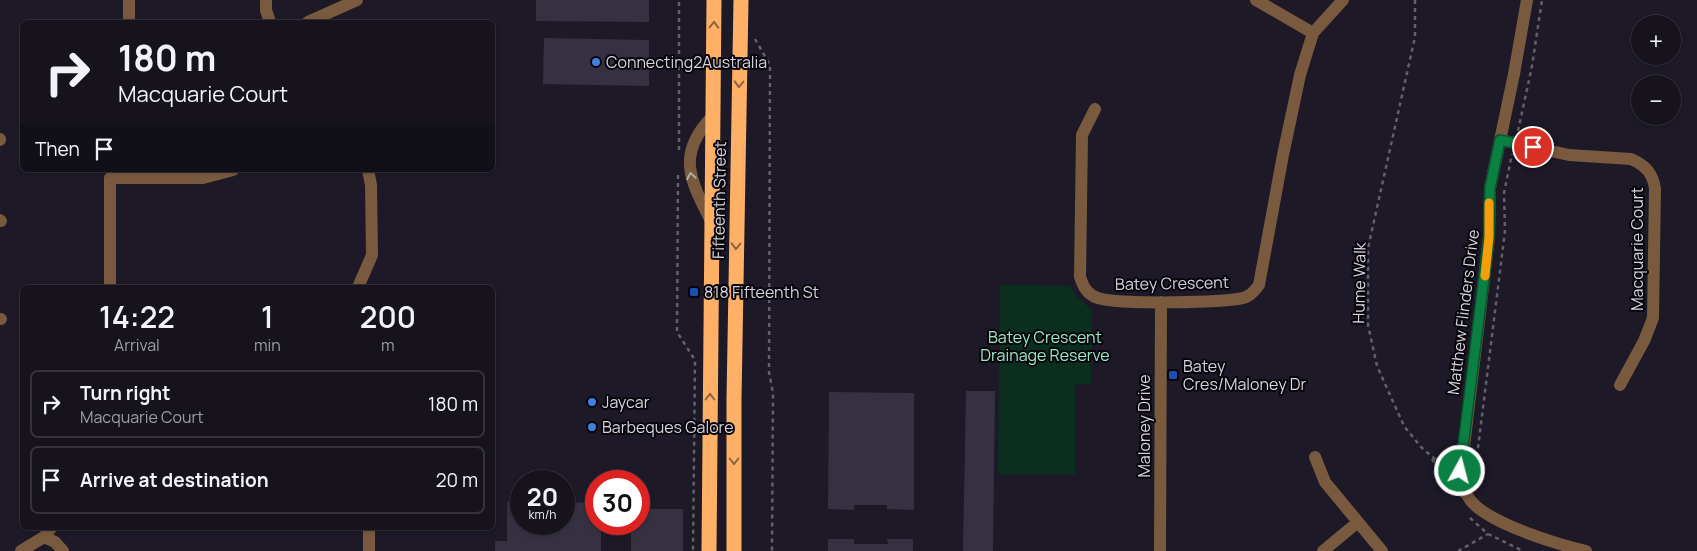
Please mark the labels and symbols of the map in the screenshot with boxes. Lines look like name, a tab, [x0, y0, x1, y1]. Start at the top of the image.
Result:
one-way arrow	[709, 21, 719, 28]
place label: Connecting2Australia	[606, 51, 767, 73]
marker: Connecting2Australia	[590, 56, 602, 68]
one-way arrow	[734, 80, 744, 88]
pin	[1512, 126, 1554, 168]
street label: Fifteenth Street	[707, 141, 731, 259]
one-way arrow	[687, 172, 697, 181]
street label: Macquarie Court	[1626, 187, 1648, 311]
street label: Matthew Flinders Drive	[1442, 228, 1484, 396]
street label: Hume Walk	[1347, 241, 1371, 324]
one-way arrow	[731, 242, 741, 250]
street label: Batey Crescent	[1115, 271, 1229, 295]
place label: 818 Fifteenth St	[704, 281, 819, 303]
marker: 818 Fifteenth St	[688, 286, 700, 298]
park label: Batey Crescent Drainage Reserve	[980, 326, 1110, 366]
place label: Batey Cres/Maloney Dr	[1183, 355, 1307, 395]
marker: Batey Cres/Maloney Dr	[1167, 369, 1179, 381]
street label: Maloney Drive	[1133, 374, 1155, 478]
place label: Jaycar	[602, 391, 650, 413]
one-way arrow	[705, 393, 715, 401]
marker: Jaycar	[586, 396, 598, 408]
place label: Barbeques Galore	[602, 416, 734, 438]
marker: Barbeques Galore	[586, 421, 598, 433]
position arrow	[1433, 444, 1485, 496]
one-way arrow	[729, 458, 739, 465]
speed limit sign: 30	[585, 470, 650, 535]

